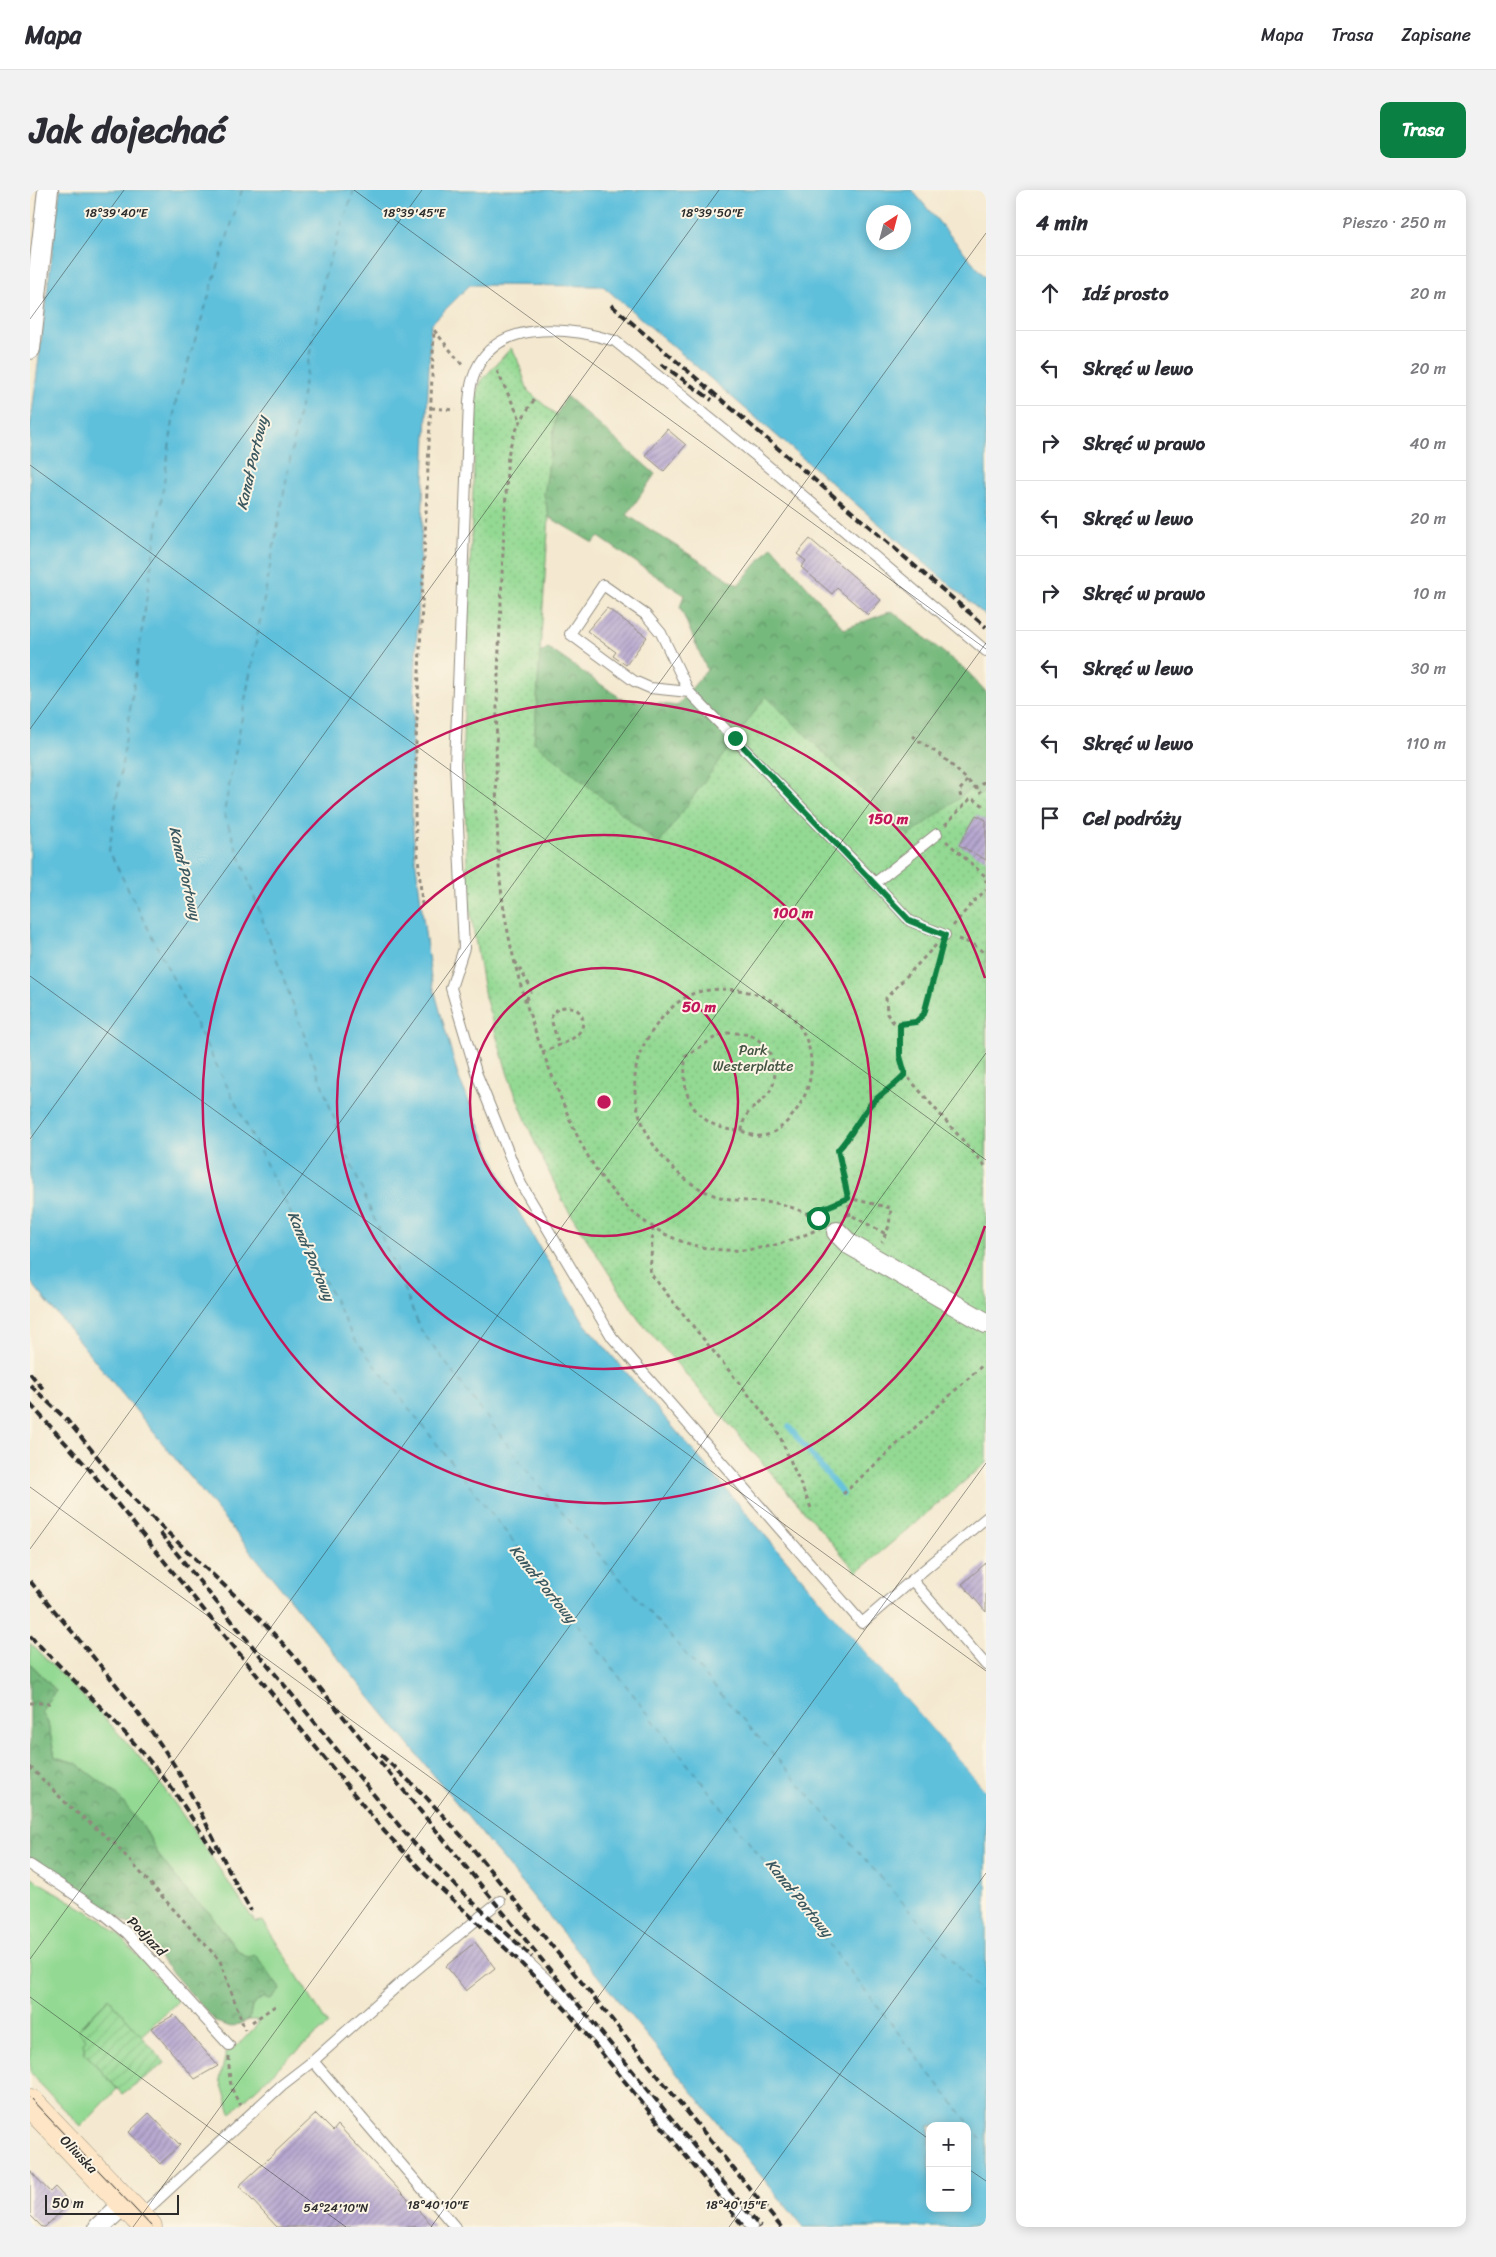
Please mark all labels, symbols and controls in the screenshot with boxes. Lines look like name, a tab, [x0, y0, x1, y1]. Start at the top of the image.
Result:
text: Mapa	[25, 14, 81, 56]
text: Mapa	[1261, 19, 1303, 51]
text: Trasa	[1331, 19, 1373, 51]
text: Zapisane	[1401, 19, 1471, 51]
text: Jak dojechać	[30, 99, 226, 161]
button: Trasa	[1380, 102, 1466, 158]
text: 18°39'40"E	[85, 202, 149, 224]
text: 18°39'45"E	[383, 202, 447, 224]
text: 18°39'50"E	[681, 202, 745, 224]
text: 4 min	[1036, 204, 1088, 242]
north arrow	[866, 205, 911, 250]
text: Pieszo · 250 m	[1343, 208, 1446, 237]
text: Idź prosto	[1083, 277, 1169, 310]
icon: ahead	[1036, 279, 1064, 307]
text: 20 m	[1410, 279, 1446, 308]
text: Skręć w lewo	[1083, 352, 1193, 385]
icon: left	[1036, 354, 1064, 382]
text: 20 m	[1410, 354, 1446, 383]
water label: Kanał Portowy	[229, 412, 276, 512]
text: Skręć w prawo	[1083, 427, 1205, 460]
icon: right	[1036, 429, 1064, 457]
text: 40 m	[1409, 429, 1446, 458]
text: Skręć w lewo	[1083, 502, 1193, 535]
icon: left	[1036, 504, 1064, 532]
text: 20 m	[1410, 504, 1446, 533]
text: Skręć w prawo	[1083, 577, 1205, 610]
icon: right	[1036, 579, 1064, 607]
text: 10 m	[1413, 579, 1446, 608]
text: Skręć w lewo	[1083, 652, 1193, 685]
icon: left	[1036, 654, 1064, 682]
text: 30 m	[1411, 654, 1446, 683]
route end	[724, 727, 747, 750]
text: Skręć w lewo	[1083, 727, 1193, 760]
icon: left	[1036, 729, 1064, 757]
text: 110 m	[1406, 729, 1446, 758]
text: Cel podróży	[1083, 802, 1181, 835]
icon: arrive	[1036, 804, 1064, 832]
text: 150 m	[868, 806, 909, 832]
water label: Kanał Portowy	[162, 824, 209, 924]
text: 100 m	[773, 900, 814, 926]
text: 50 m	[682, 994, 717, 1020]
park label: Park Westerplatte	[713, 1038, 793, 1079]
centre of rings	[595, 1093, 613, 1111]
water label: Kanał Portowy	[280, 1207, 342, 1307]
route start	[807, 1207, 830, 1230]
water label: Kanał Portowy	[503, 1539, 584, 1631]
water label: Kanał Portowy	[759, 1853, 840, 1945]
street label: Podjazd	[121, 1910, 174, 1964]
map controls	[926, 2122, 971, 2212]
button: +	[926, 2122, 971, 2167]
street label: Oliwska	[53, 2129, 105, 2181]
button: −	[926, 2167, 971, 2212]
text: 50 m	[52, 2191, 84, 2216]
scale bar	[45, 2192, 179, 2215]
text: 18°40'10"E	[407, 2194, 470, 2216]
text: 18°40'15"E	[705, 2194, 768, 2216]
text: 54°24'10"N	[304, 2197, 369, 2219]

